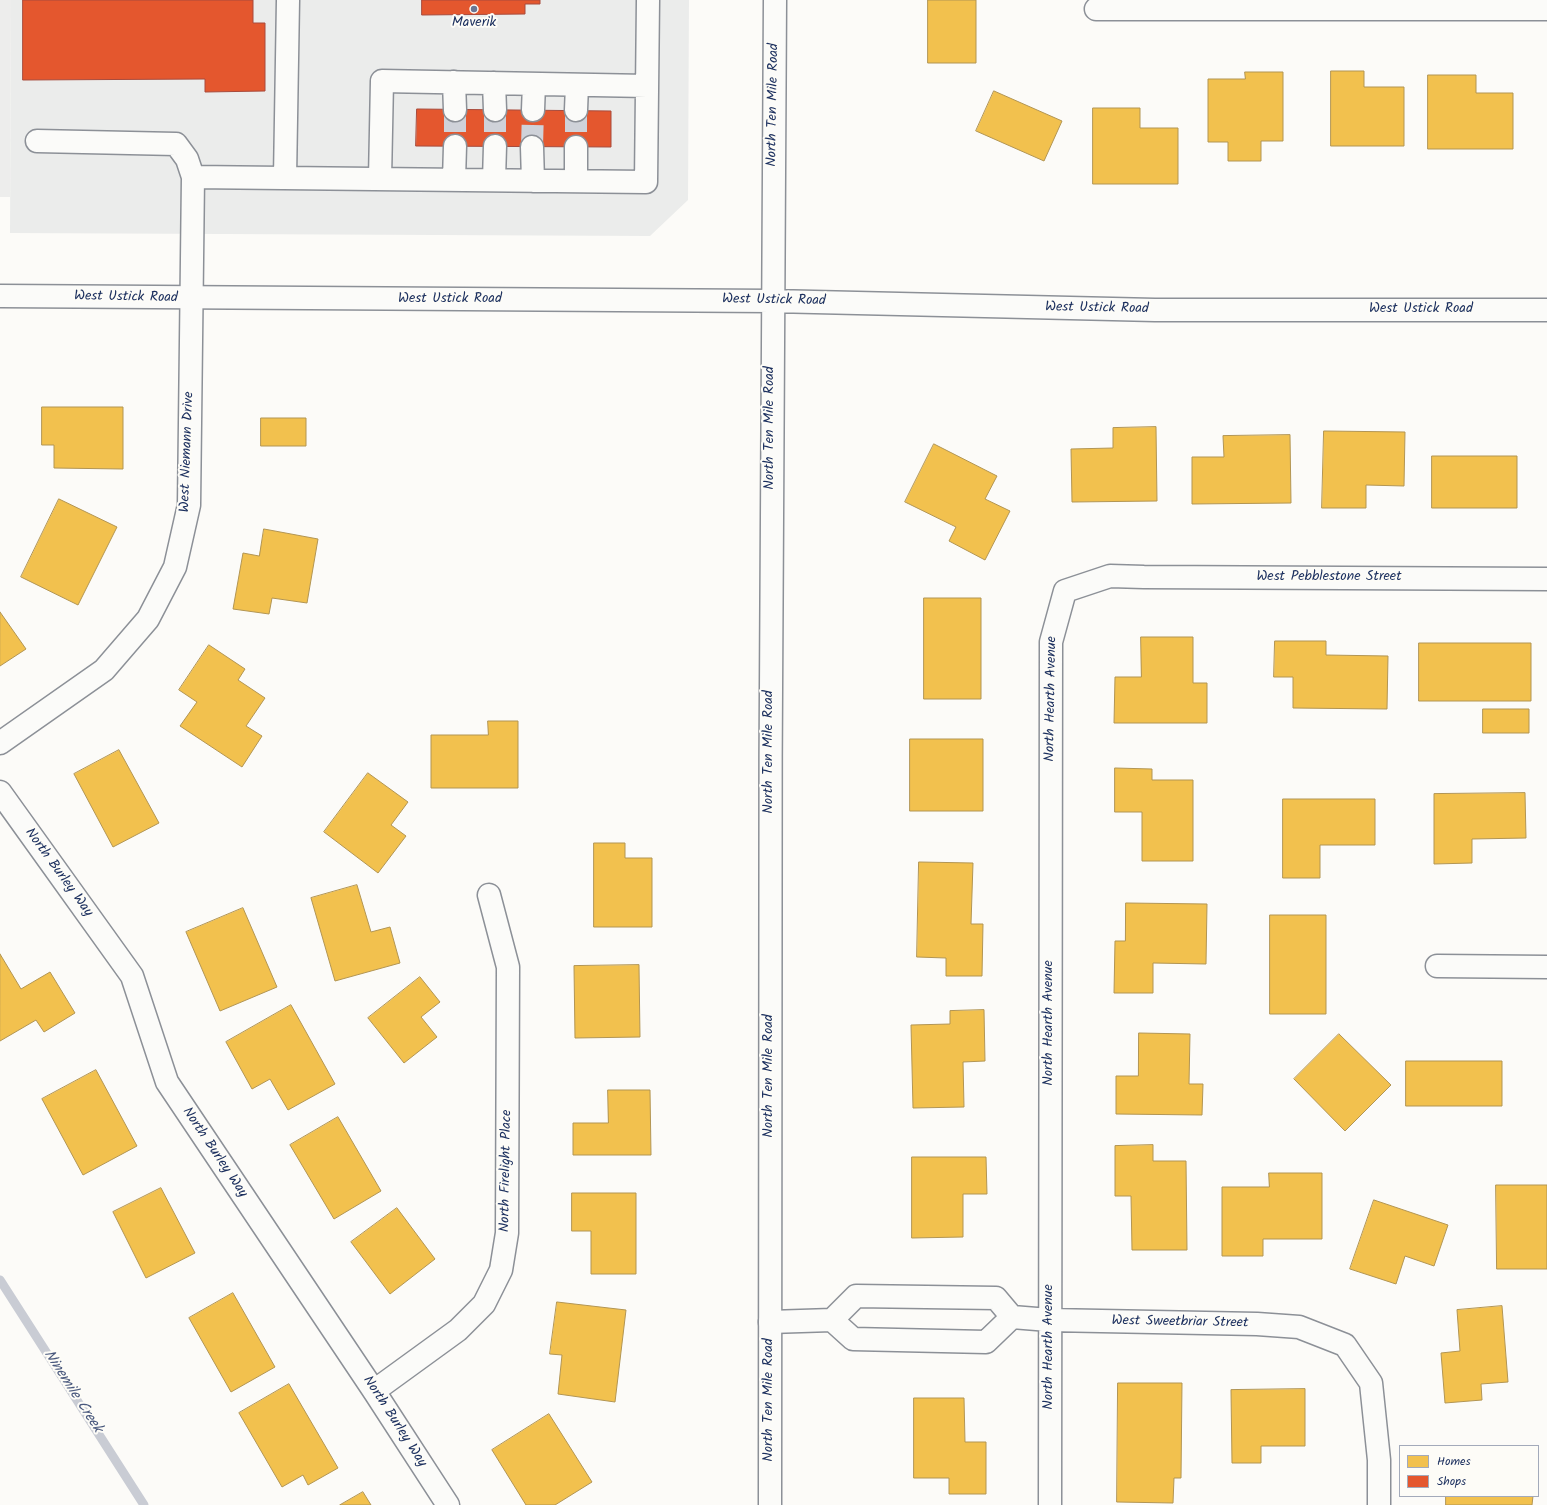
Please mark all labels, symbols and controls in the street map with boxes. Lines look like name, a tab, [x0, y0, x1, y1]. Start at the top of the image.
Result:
marker: Maverik	[469, 4, 479, 14]
place label: Maverik	[452, 16, 496, 32]
street label: North Ten Mile Road	[765, 43, 783, 167]
street label: West Ustick Road	[74, 289, 178, 307]
street label: West Ustick Road	[398, 292, 502, 308]
street label: West Ustick Road	[722, 292, 826, 310]
street label: West Ustick Road	[1045, 300, 1149, 318]
street label: West Ustick Road	[1369, 302, 1473, 318]
street label: North Ten Mile Road	[763, 366, 779, 490]
street label: West Niemann Drive	[177, 391, 199, 513]
street label: West Pebblestone Street	[1256, 570, 1402, 586]
street label: North Hearth Avenue	[1043, 636, 1061, 762]
street label: North Ten Mile Road	[762, 690, 778, 814]
street label: North Burley Way	[20, 825, 96, 921]
street label: North Hearth Avenue	[1042, 960, 1058, 1086]
street label: North Ten Mile Road	[762, 1014, 778, 1138]
street label: North Burley Way	[178, 1105, 250, 1201]
street label: North Firelight Place	[498, 1110, 516, 1232]
street label: North Hearth Avenue	[1042, 1284, 1058, 1410]
street label: West Sweetbriar Street	[1111, 1313, 1249, 1333]
street label: North Ten Mile Road	[762, 1338, 778, 1462]
water label: Ninemile Creek	[39, 1347, 105, 1437]
street label: North Burley Way	[358, 1373, 430, 1471]
legend	[1399, 1445, 1539, 1497]
text: Homes	[1437, 1452, 1471, 1471]
text: Shops	[1437, 1472, 1466, 1491]

